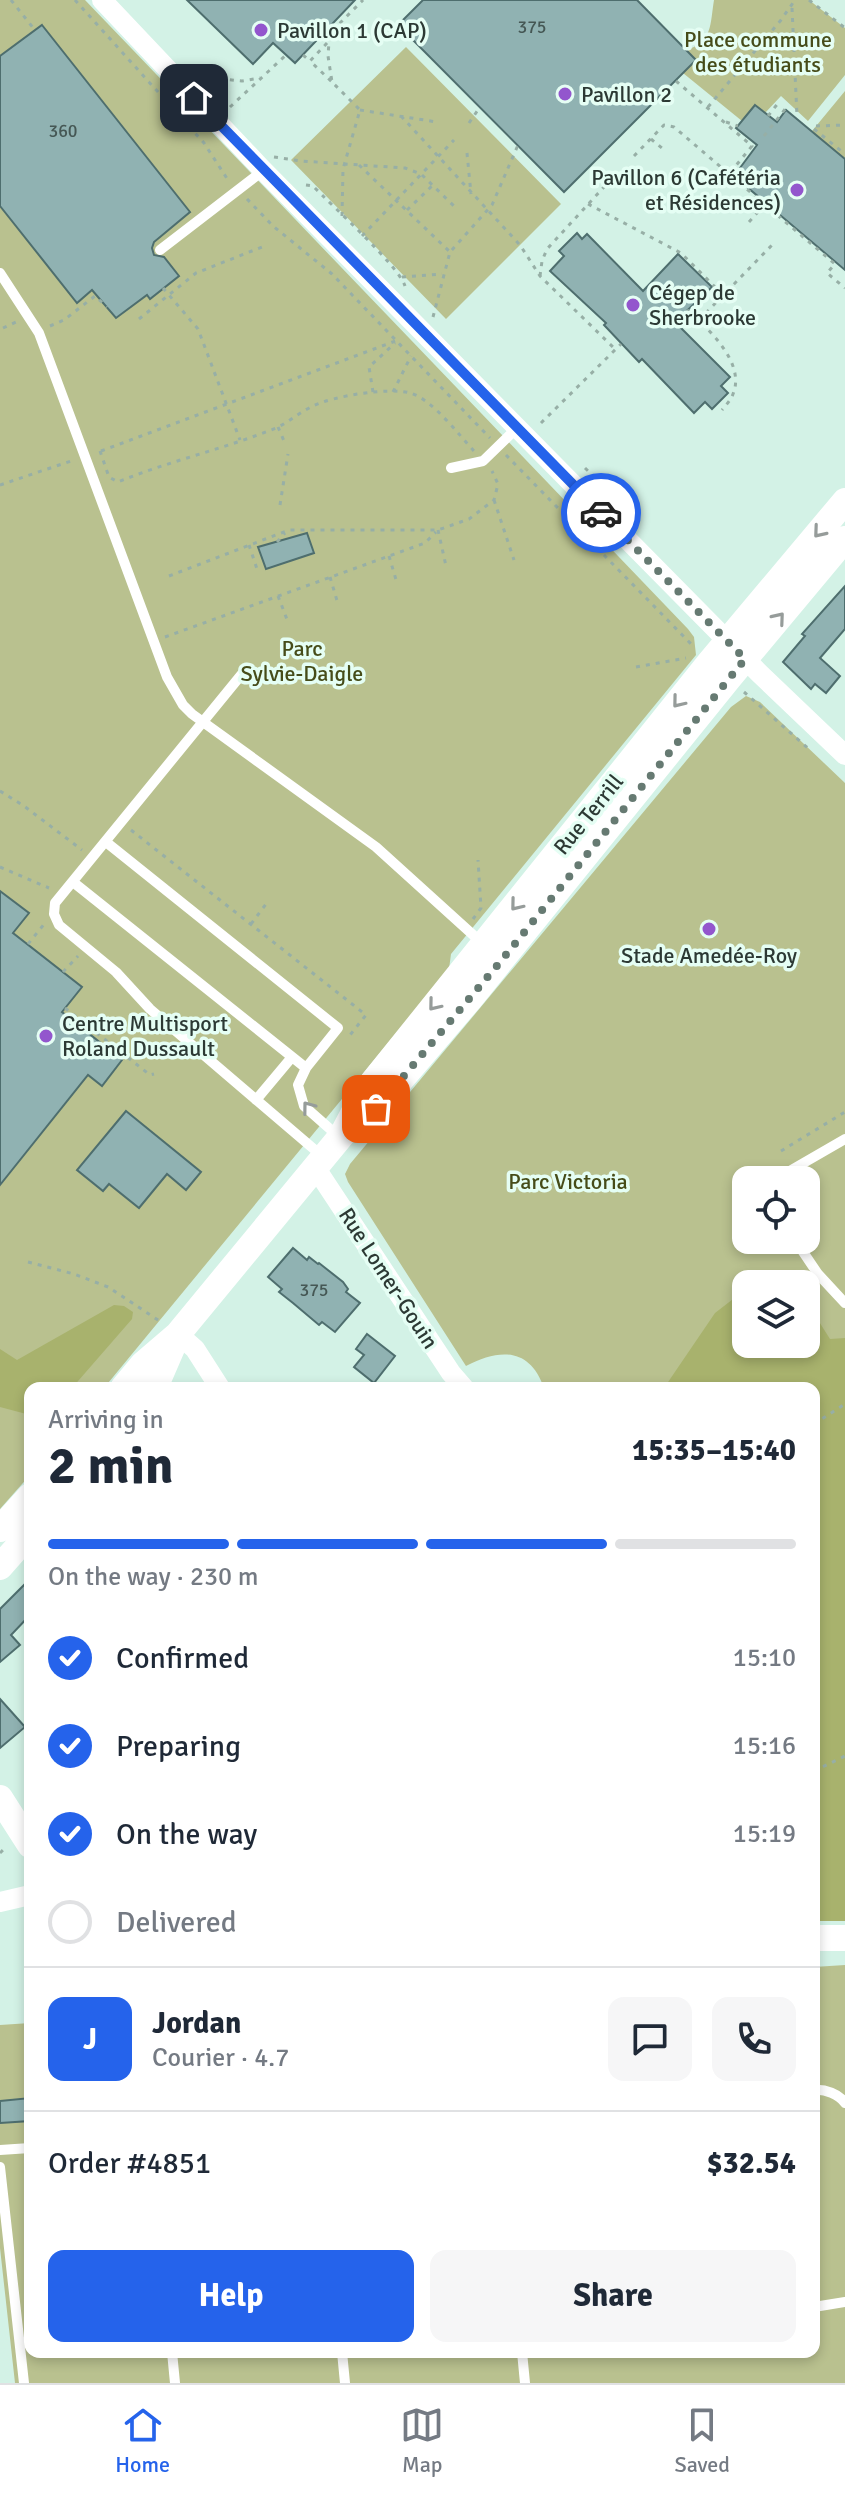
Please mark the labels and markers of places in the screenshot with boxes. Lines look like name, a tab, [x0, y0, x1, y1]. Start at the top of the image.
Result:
place label: Pavillon 1 (CAP)	[277, 17, 427, 44]
marker: Pavillon 1 (CAP)	[252, 21, 270, 39]
pin	[160, 64, 228, 132]
place label: Pavillon 2	[581, 81, 672, 108]
marker: Pavillon 2	[556, 85, 574, 103]
place label: Pavillon 6 (Cafétéria et Résidences)	[591, 164, 781, 216]
marker: Pavillon 6 (Cafétéria et Résidences)	[788, 181, 806, 199]
place label: Cégep de Sherbrooke	[649, 279, 756, 331]
marker: Cégep de Sherbrooke	[624, 296, 642, 314]
marker: Stade Amedée-Roy	[700, 920, 718, 938]
place label: Stade Amedée-Roy	[621, 942, 798, 969]
place label: Centre Multisport Roland Dussault	[62, 1010, 228, 1062]
marker: Centre Multisport Roland Dussault	[37, 1027, 55, 1045]
pin	[342, 1075, 410, 1143]

